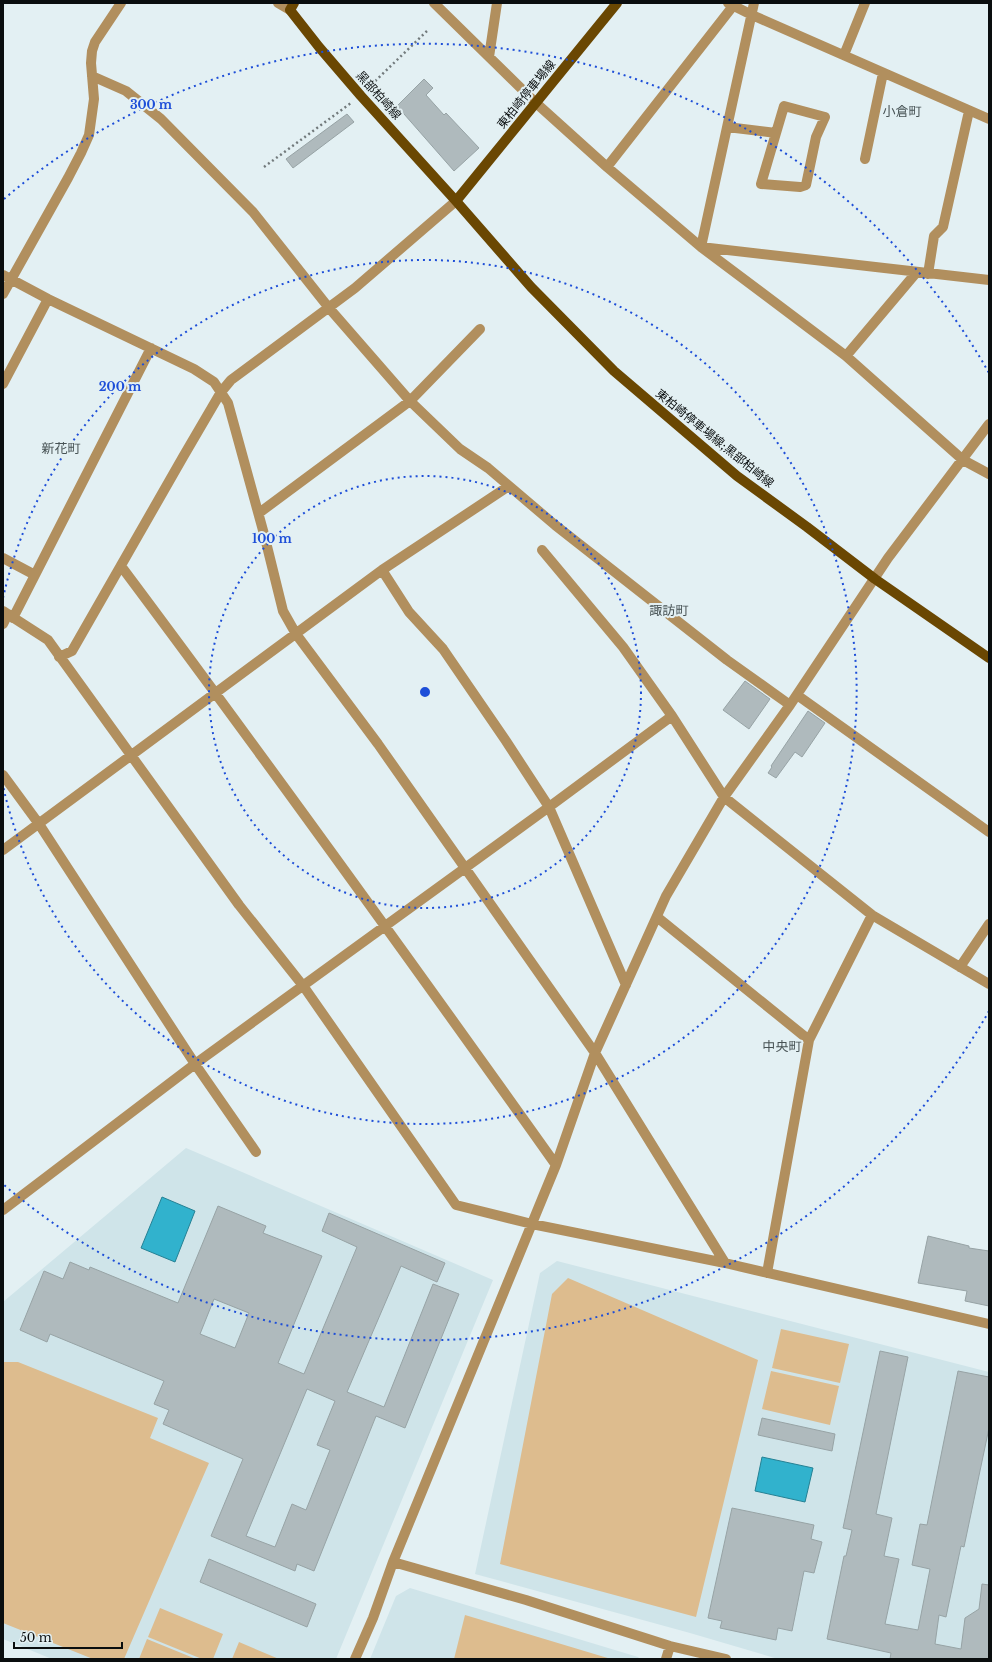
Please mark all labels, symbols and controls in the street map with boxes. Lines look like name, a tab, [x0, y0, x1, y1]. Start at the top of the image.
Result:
street label: 東柏崎停車場線	[494, 57, 558, 131]
street label: 黒部柏崎線	[353, 68, 405, 122]
text: 300 m	[130, 97, 173, 112]
district label: 小倉町	[882, 103, 922, 120]
text: 200 m	[99, 379, 142, 394]
street label: 東柏崎停車場線;黒部柏崎線	[653, 386, 777, 490]
district label: 新花町	[41, 440, 81, 457]
text: 100 m	[252, 531, 293, 546]
district label: 諏訪町	[649, 602, 689, 619]
centre of rings	[418, 685, 432, 699]
district label: 中央町	[762, 1038, 802, 1055]
scale bar	[14, 1624, 122, 1650]
text: 50 m	[20, 1630, 52, 1645]

